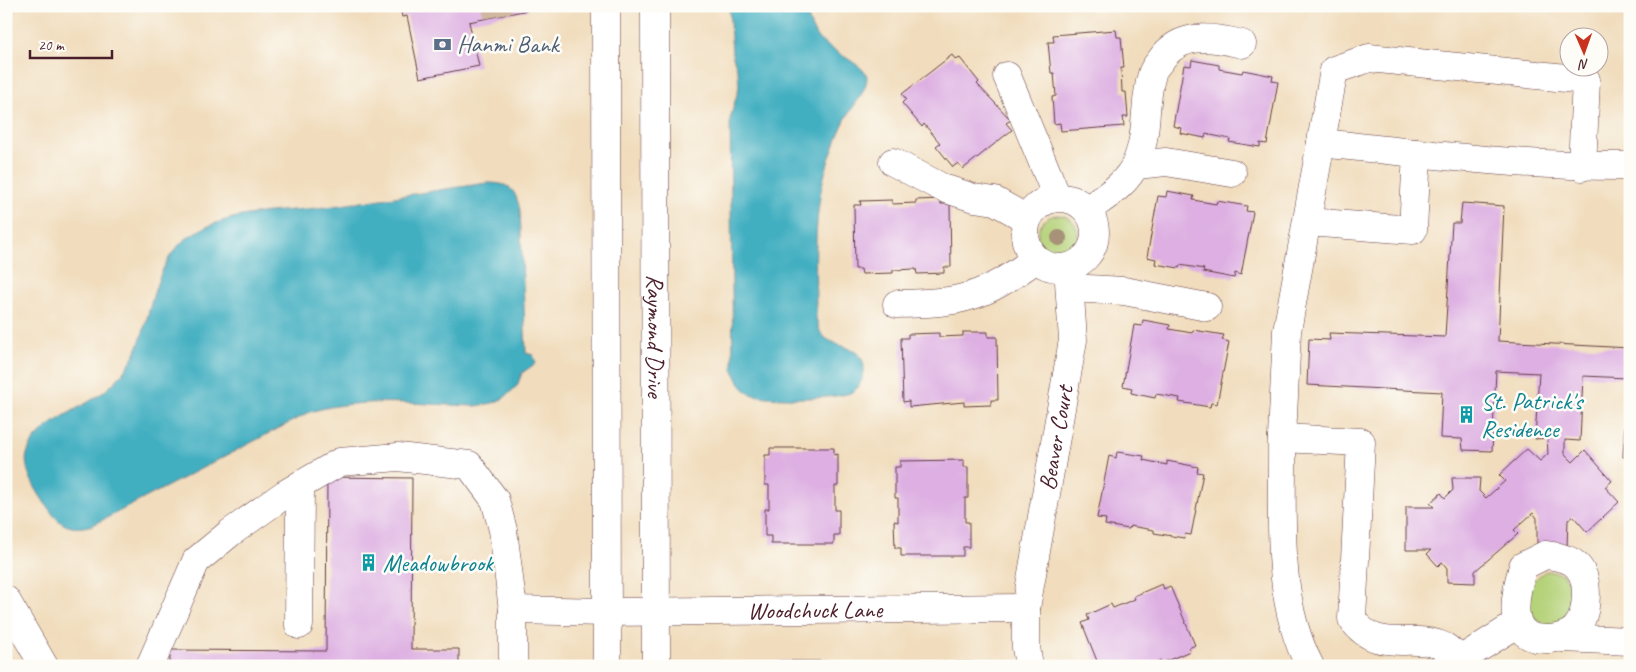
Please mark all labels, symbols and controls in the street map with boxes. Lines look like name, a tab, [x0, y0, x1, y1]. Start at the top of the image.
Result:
scale bar	[30, 28, 112, 60]
north arrow	[1558, 28, 1608, 78]
place label: Hanmi Bank	[457, 29, 561, 59]
bank icon: Hanmi Bank	[433, 34, 453, 54]
text: 20 m	[38, 36, 65, 55]
text: N	[1577, 56, 1589, 73]
street label: Raymond Drive	[640, 275, 671, 400]
street label: Beaver Court	[1032, 381, 1080, 492]
place label: St. Patrick's Residence	[1481, 386, 1585, 444]
building icon: St. Patrick's Residence	[1457, 405, 1477, 425]
place label: Meadowbrook	[383, 548, 495, 578]
building icon: Meadowbrook	[359, 553, 379, 573]
street label: Woodchuck Lane	[748, 594, 884, 626]

